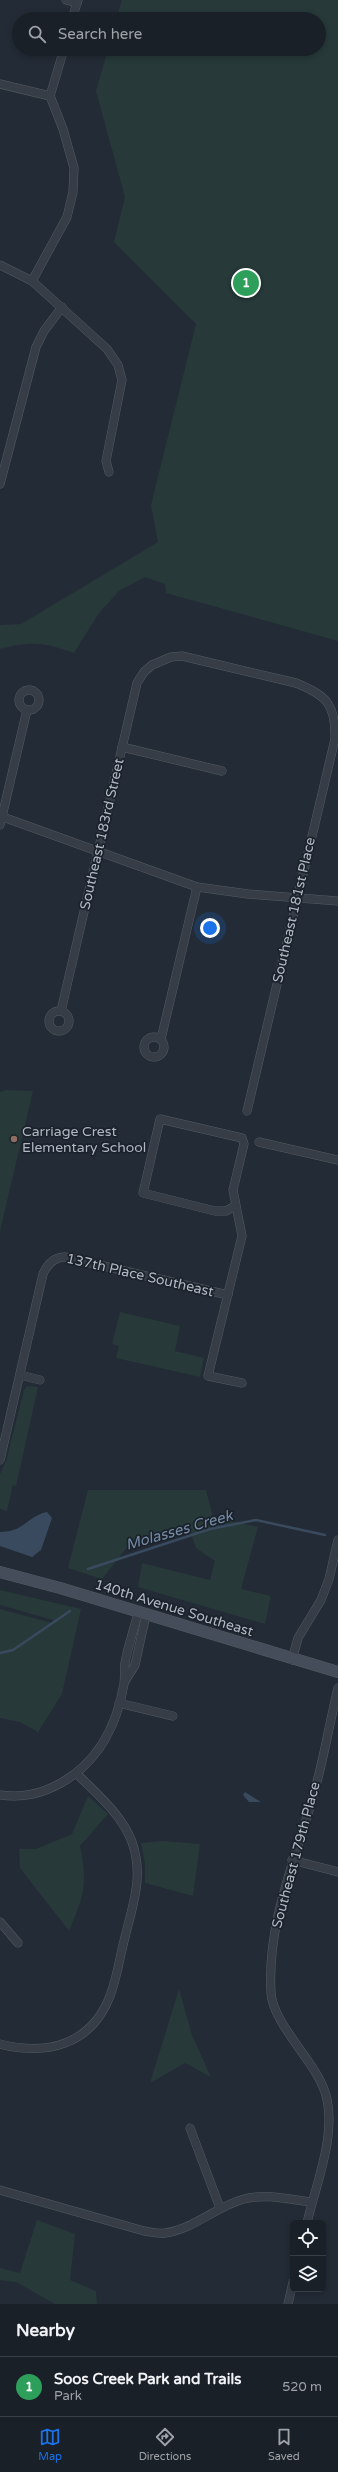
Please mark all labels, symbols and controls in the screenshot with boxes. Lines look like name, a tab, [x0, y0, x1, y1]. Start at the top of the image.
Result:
search box	[12, 12, 326, 56]
icon: search	[26, 23, 48, 45]
text: Search here	[58, 25, 142, 43]
pin: 1	[233, 268, 259, 298]
street label: Southeast 183rd Street	[76, 756, 128, 911]
street label: Southeast 181st Place	[269, 835, 319, 985]
your location	[200, 918, 220, 938]
place label: Carriage Crest Elementary School	[22, 1123, 146, 1156]
marker: Carriage Crest Elementary School	[9, 1134, 19, 1144]
street label: 137th Place Southeast	[65, 1250, 216, 1300]
water label: Molasses Creek	[123, 1506, 236, 1554]
street label: 140th Avenue Southeast	[93, 1576, 256, 1640]
street label: Southeast 179th Place	[268, 1780, 324, 1930]
map controls	[290, 2220, 326, 2292]
button: locate	[290, 2220, 326, 2256]
button: layers	[290, 2256, 326, 2292]
text: Nearby	[16, 2320, 75, 2341]
text: Soos Creek Park and Trails	[54, 2370, 241, 2388]
text: 1	[25, 2379, 33, 2395]
text: 520 m	[282, 2379, 322, 2395]
text: Park	[54, 2388, 82, 2404]
tab: Map	[38, 2426, 62, 2463]
tab: Directions	[139, 2426, 191, 2463]
tab: Saved	[268, 2426, 300, 2463]

